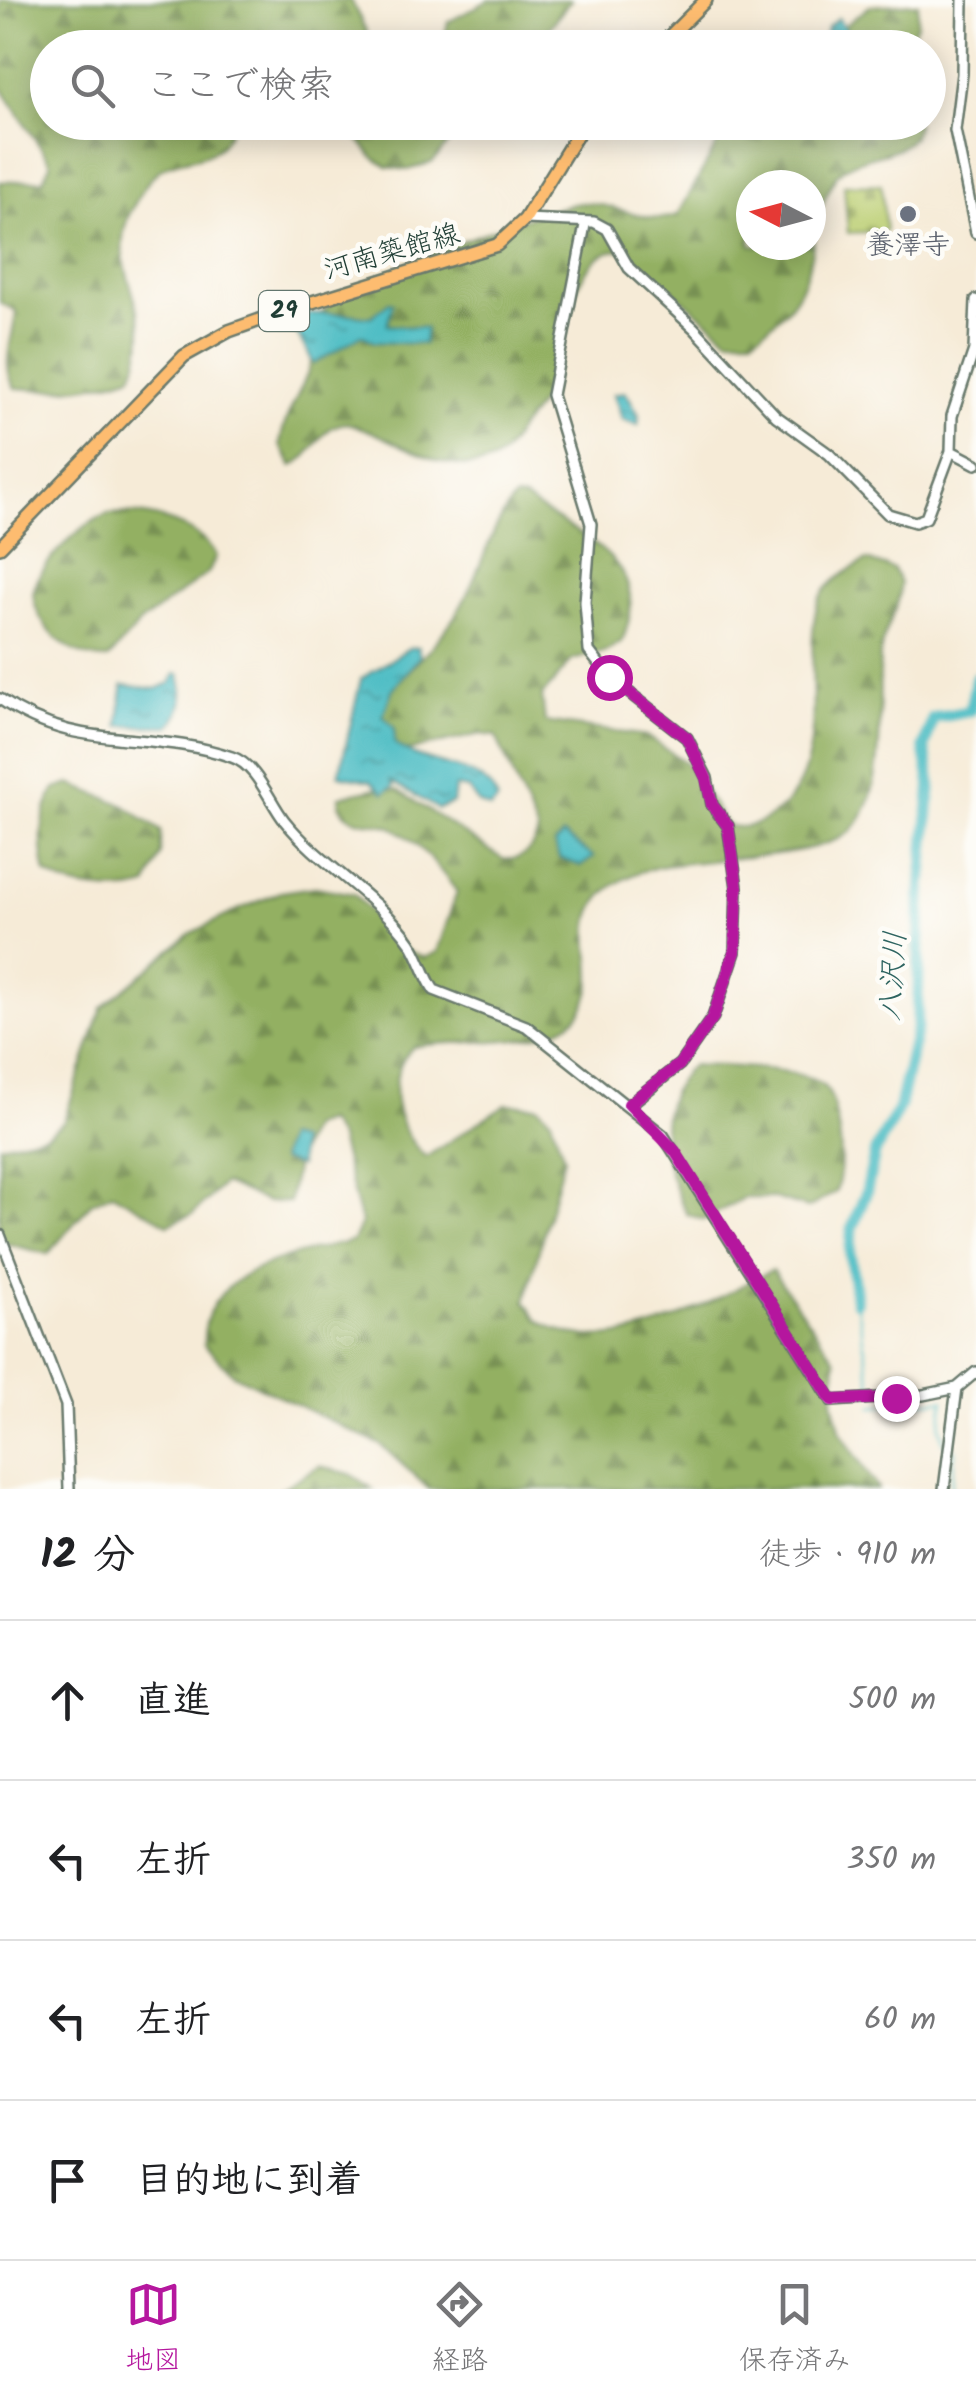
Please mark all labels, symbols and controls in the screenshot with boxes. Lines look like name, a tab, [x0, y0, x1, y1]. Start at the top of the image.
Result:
search box	[30, 30, 946, 140]
text: ここで検索	[145, 57, 335, 117]
icon: search	[65, 58, 120, 113]
north arrow	[736, 170, 826, 260]
marker: 養澤寺	[897, 203, 919, 225]
street label: 河南築館線	[319, 212, 465, 294]
place label: 養澤寺	[866, 224, 950, 269]
road number: 29	[259, 291, 309, 331]
route start	[587, 655, 633, 701]
water label: 八沢川	[867, 929, 921, 1023]
route end	[874, 1376, 920, 1422]
text: 12 分	[40, 1523, 135, 1590]
text: 徒歩 · 910 m	[759, 1530, 936, 1581]
text: 直進	[135, 1672, 211, 1732]
icon: ahead	[40, 1673, 95, 1728]
text: 500 m	[849, 1675, 936, 1726]
text: 左折	[135, 1832, 211, 1892]
icon: left	[40, 1833, 95, 1888]
text: 350 m	[846, 1835, 936, 1886]
text: 左折	[135, 1992, 211, 2052]
icon: left	[40, 1993, 95, 2048]
text: 60 m	[864, 1995, 936, 2046]
text: 目的地に到着	[135, 2152, 363, 2212]
icon: arrive	[40, 2153, 95, 2208]
tab: 地図	[125, 2277, 181, 2384]
tab: 経路	[432, 2277, 488, 2384]
tab: 保存済み	[739, 2277, 851, 2384]

